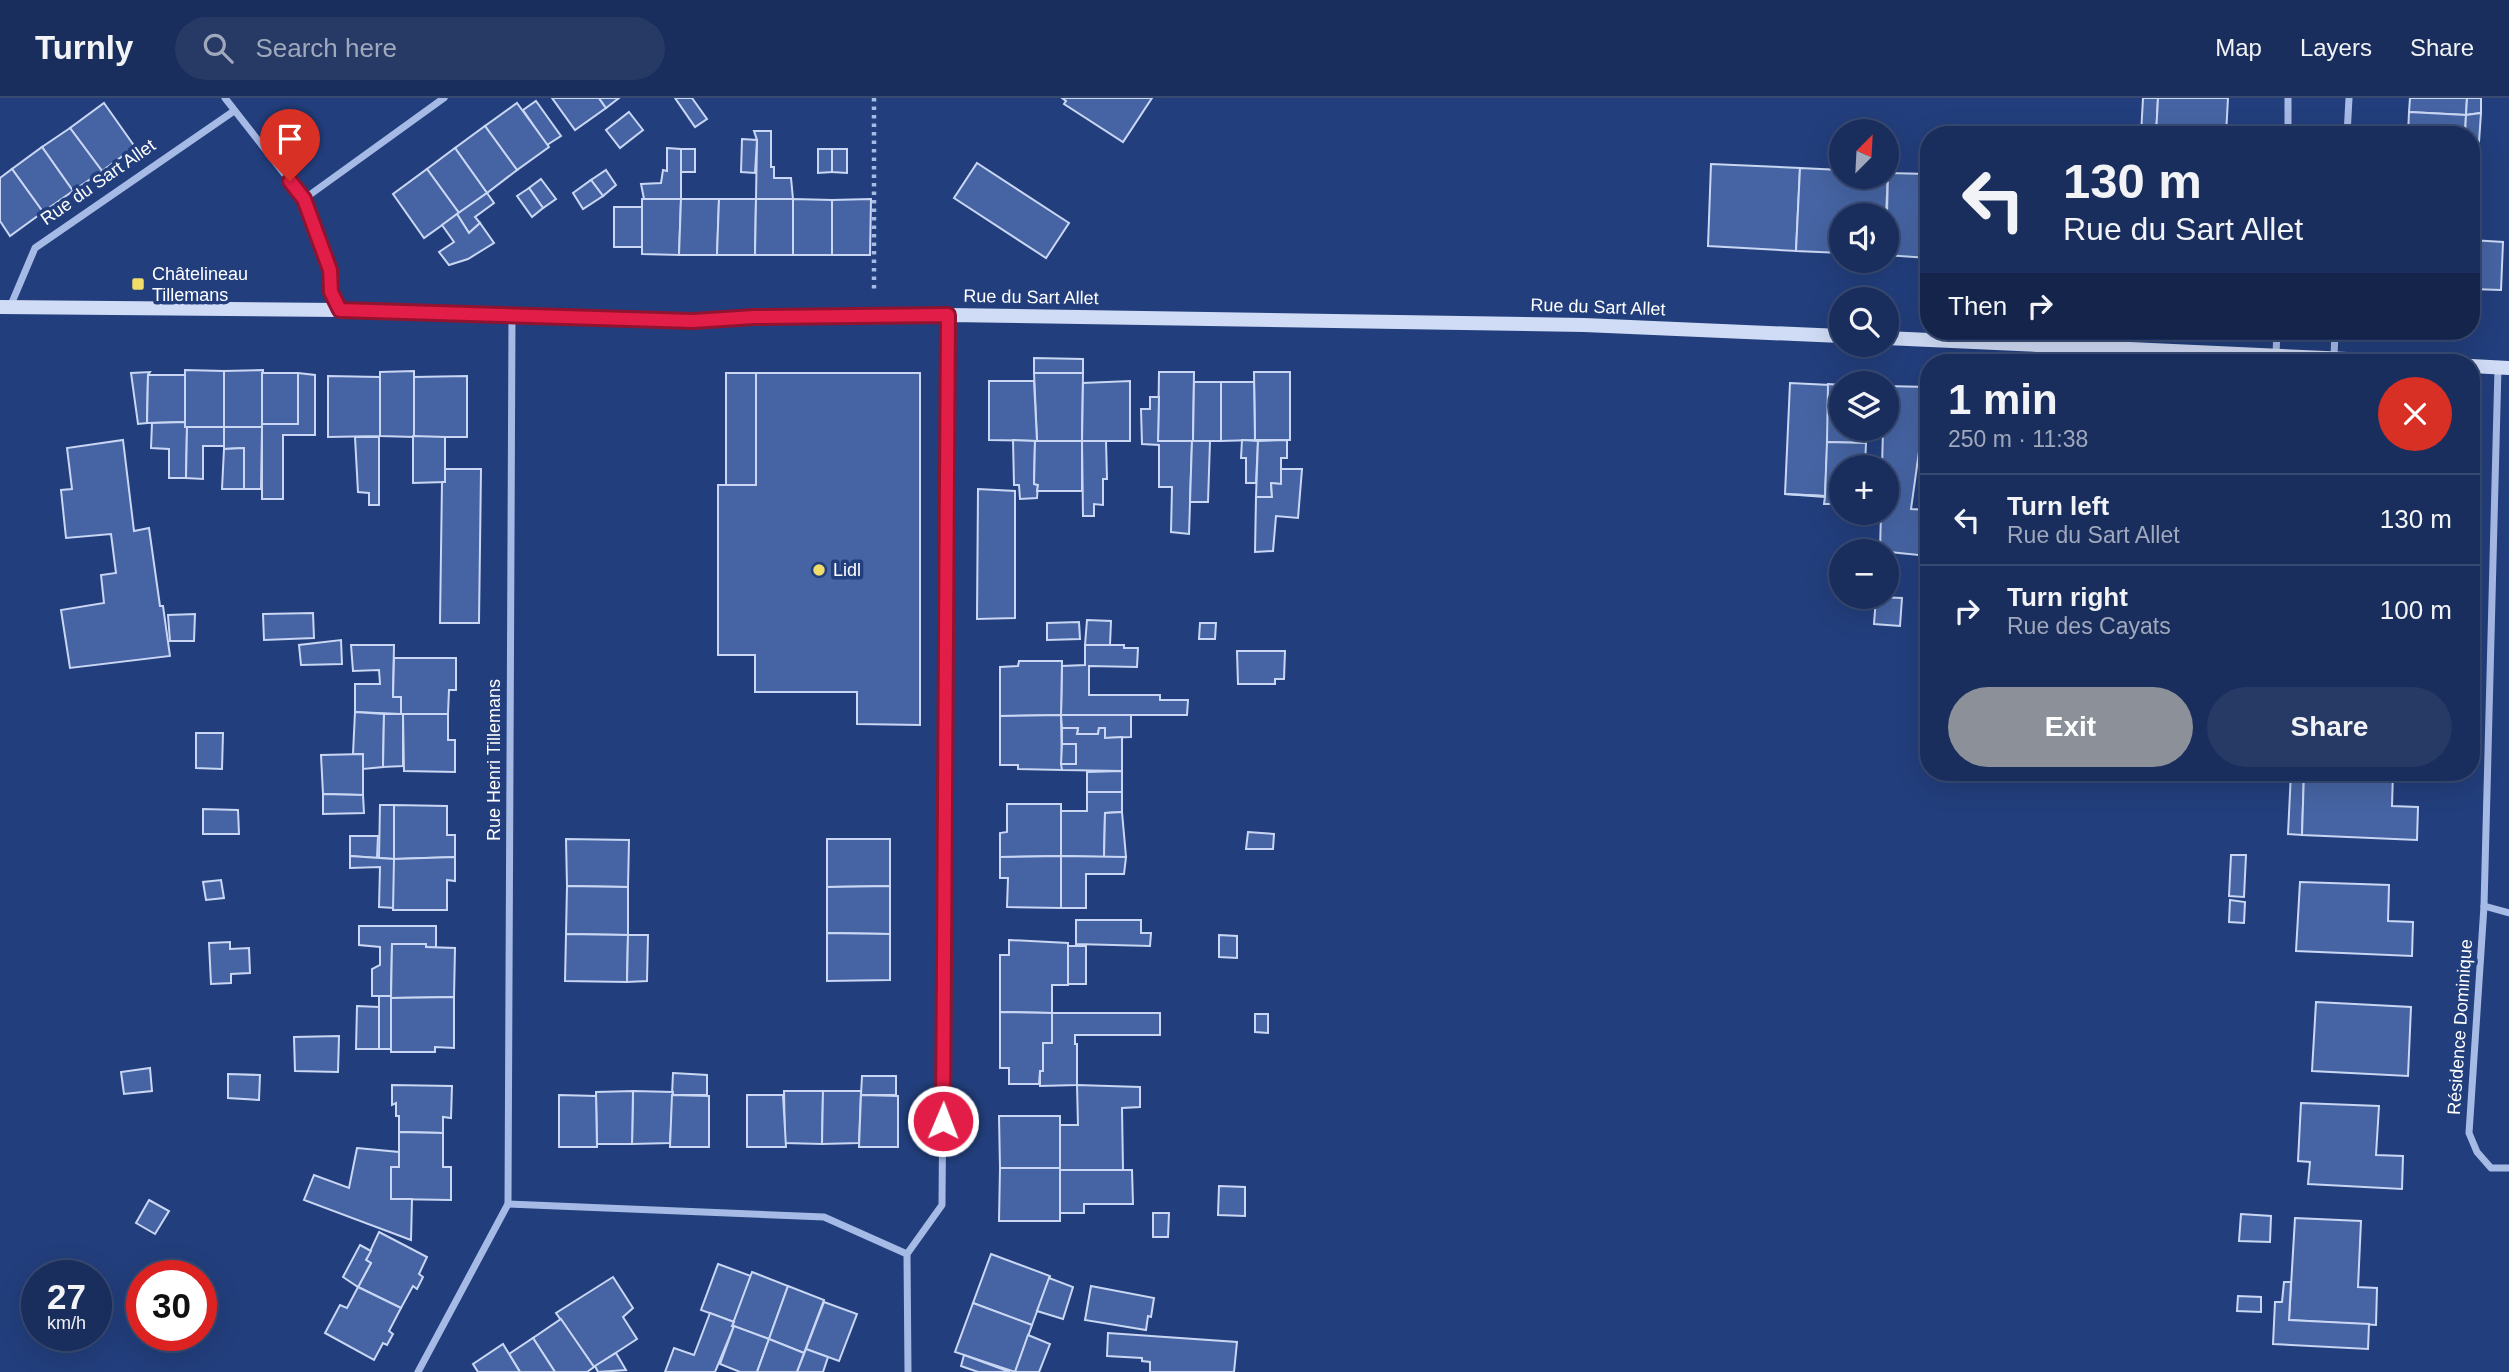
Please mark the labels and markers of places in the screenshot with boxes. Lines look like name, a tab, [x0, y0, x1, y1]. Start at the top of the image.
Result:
pin	[260, 109, 320, 181]
place label: Châtelineau Tillemans	[152, 264, 248, 305]
marker: Châtelineau Tillemans	[130, 276, 146, 292]
place label: Lidl	[833, 560, 861, 580]
marker: Lidl	[811, 562, 827, 578]

